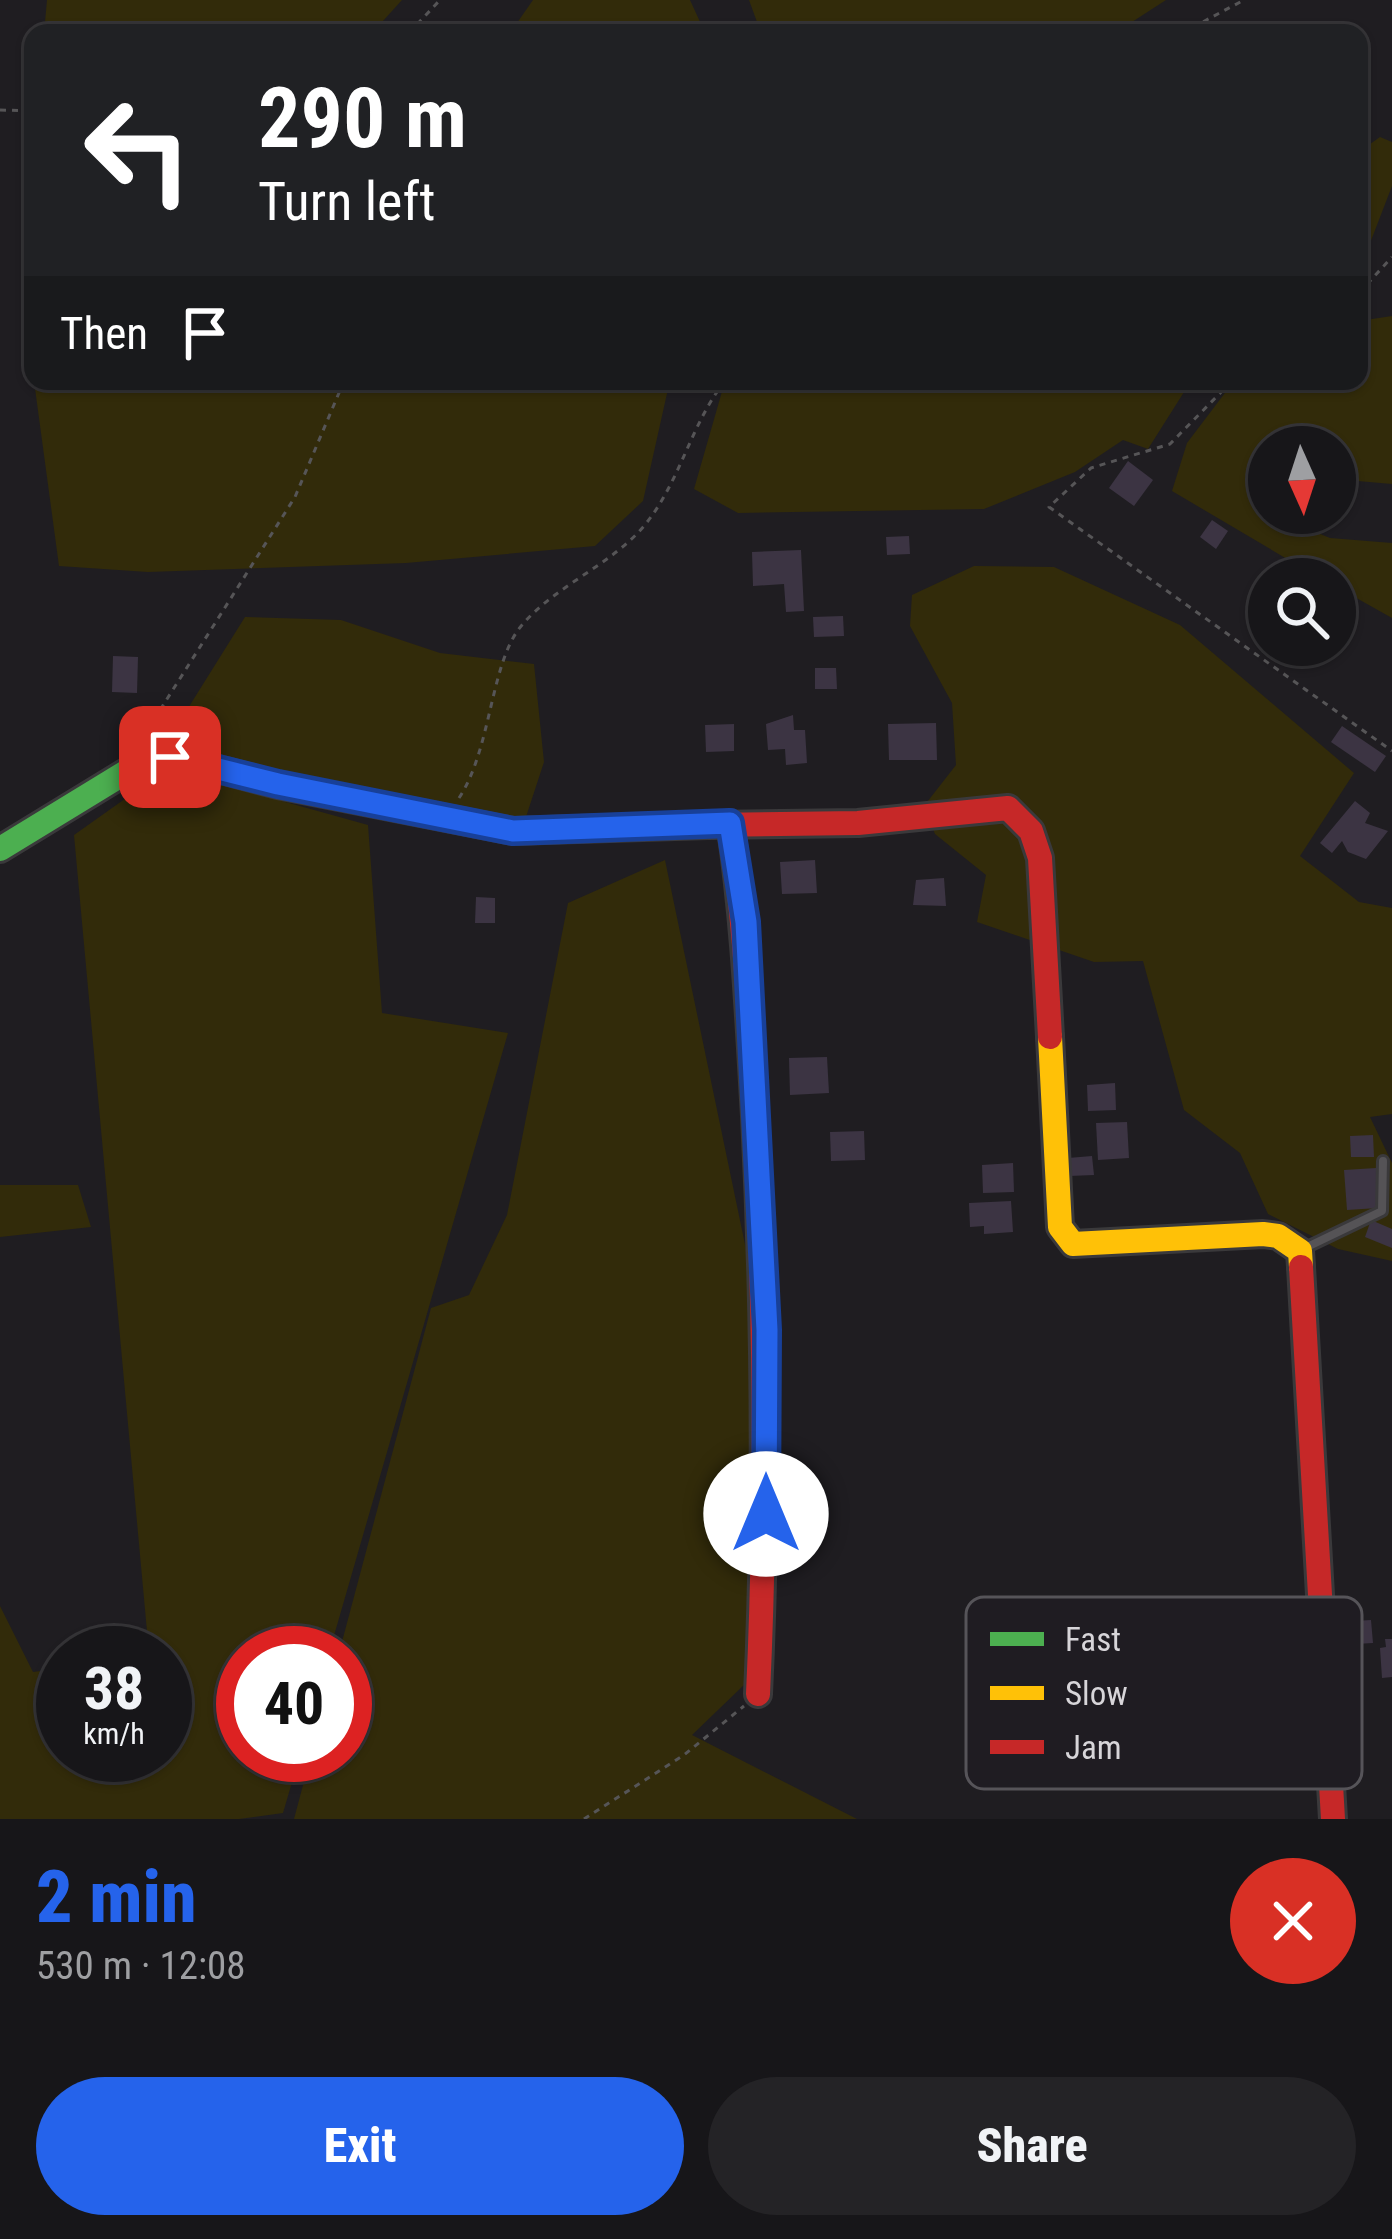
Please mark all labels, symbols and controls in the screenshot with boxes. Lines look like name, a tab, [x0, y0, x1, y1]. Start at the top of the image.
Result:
text: 290 m	[258, 69, 467, 168]
icon: left	[60, 72, 216, 228]
text: Turn left	[258, 170, 435, 233]
icon: arrive	[172, 300, 238, 366]
text: Then	[60, 307, 148, 360]
north arrow	[1248, 426, 1356, 534]
map controls	[1248, 426, 1356, 666]
button: search	[1248, 558, 1356, 666]
pin	[119, 706, 221, 808]
icon: arrive	[137, 724, 203, 790]
position arrow	[703, 1451, 829, 1577]
legend	[966, 1597, 1362, 1789]
text: Fast	[1065, 1620, 1121, 1659]
speed limit sign: 40	[216, 1626, 372, 1782]
text: 38	[84, 1653, 144, 1724]
text: Slow	[1065, 1674, 1128, 1713]
text: km/h	[83, 1716, 145, 1751]
text: Jam	[1065, 1728, 1122, 1767]
text: 2 min	[36, 1855, 197, 1940]
button: close	[1230, 1858, 1356, 1984]
text: 530 m · 12:08	[36, 1943, 246, 1989]
button: Exit	[36, 2077, 684, 2215]
button: Share	[708, 2077, 1356, 2215]

